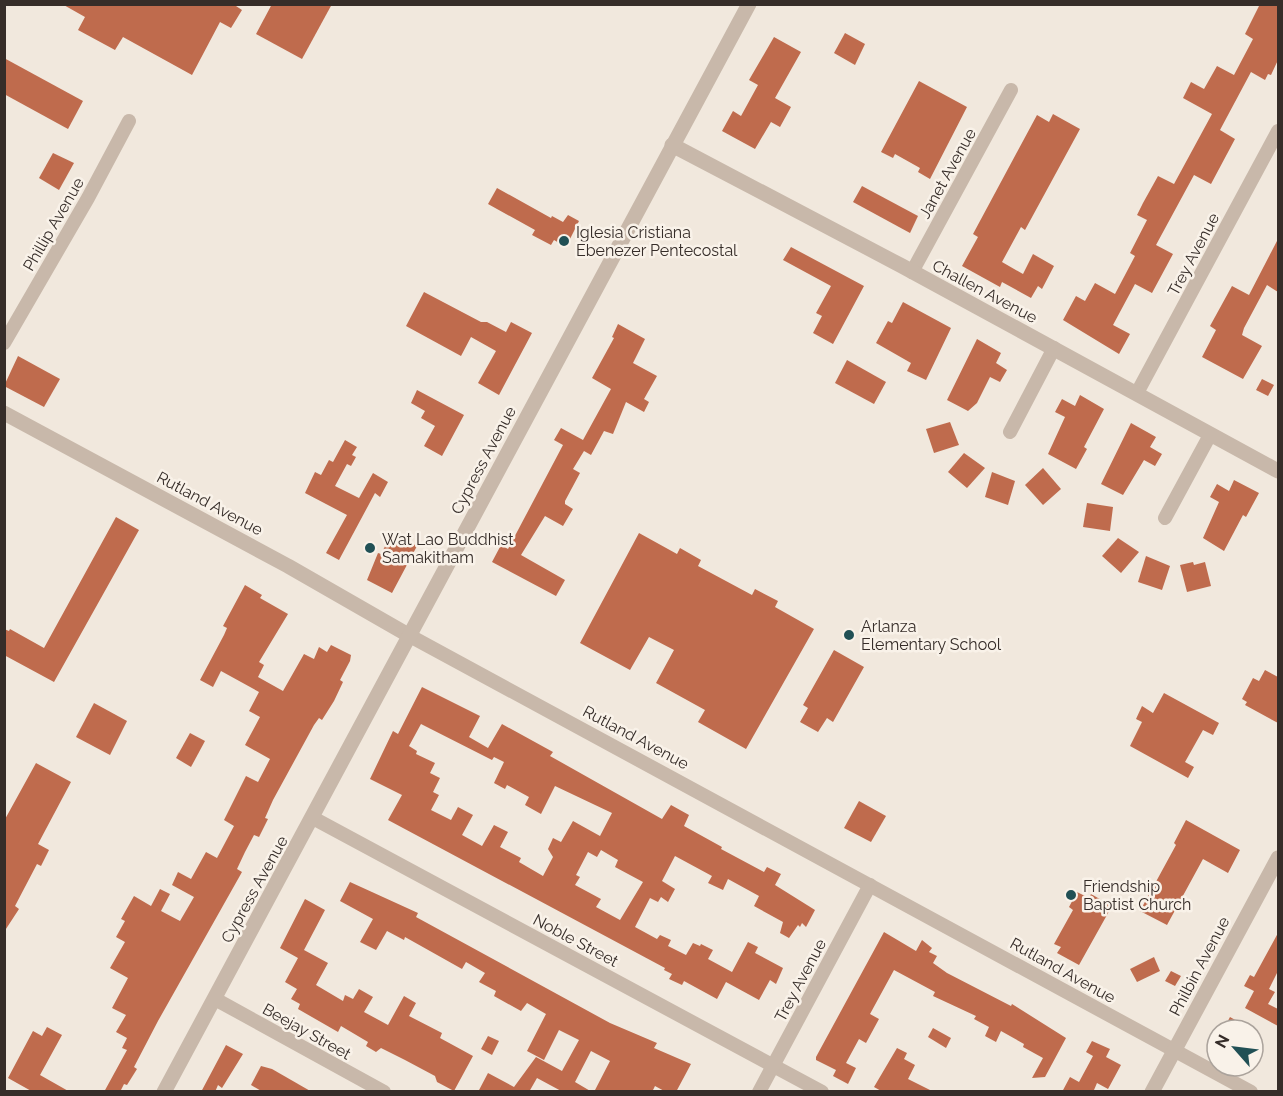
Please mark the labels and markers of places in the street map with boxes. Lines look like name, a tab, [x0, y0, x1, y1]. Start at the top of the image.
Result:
place label: Iglesia Cristiana Ebenezer Pentecostal	[576, 223, 738, 260]
marker: Iglesia Cristiana Ebenezer Pentecostal	[557, 234, 571, 248]
place label: Wat Lao Buddhist Samakitham	[382, 530, 514, 567]
marker: Wat Lao Buddhist Samakitham	[363, 541, 377, 555]
place label: Arlanza Elementary School	[861, 617, 1002, 654]
marker: Arlanza Elementary School	[842, 628, 856, 642]
place label: Friendship Baptist Church	[1083, 877, 1191, 914]
marker: Friendship Baptist Church	[1064, 888, 1078, 902]

